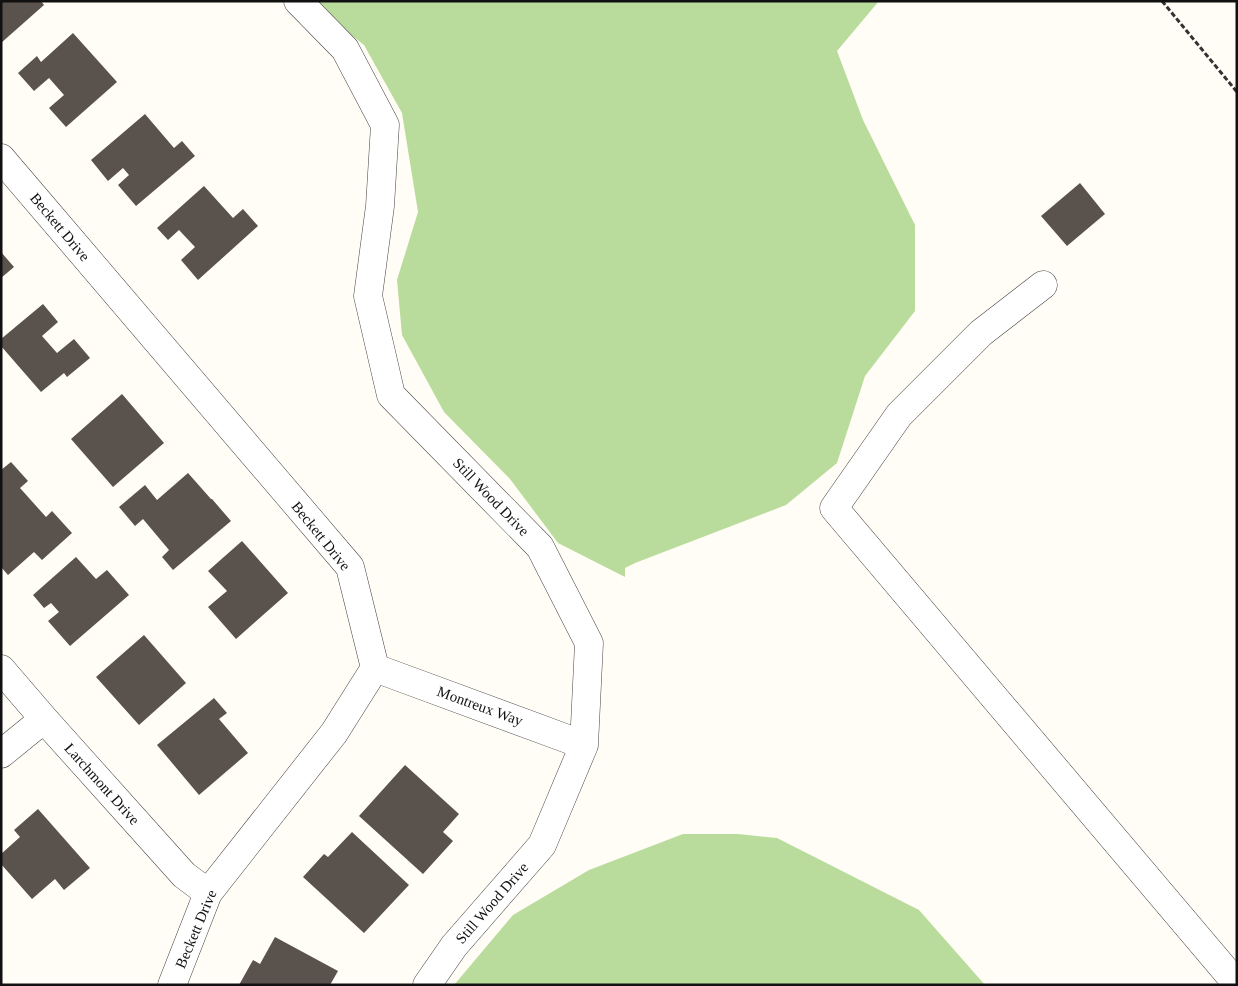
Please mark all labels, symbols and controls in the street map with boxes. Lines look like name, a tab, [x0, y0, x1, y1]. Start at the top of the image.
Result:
street label: Beckett Drive	[27, 190, 93, 264]
street label: Still Wood Drive	[450, 455, 532, 539]
street label: Beckett Drive	[288, 498, 354, 574]
street label: Montreux Way	[435, 683, 525, 729]
street label: Larchmont Drive	[61, 740, 143, 828]
street label: Still Wood Drive	[453, 859, 532, 947]
street label: Beckett Drive	[172, 887, 220, 971]

